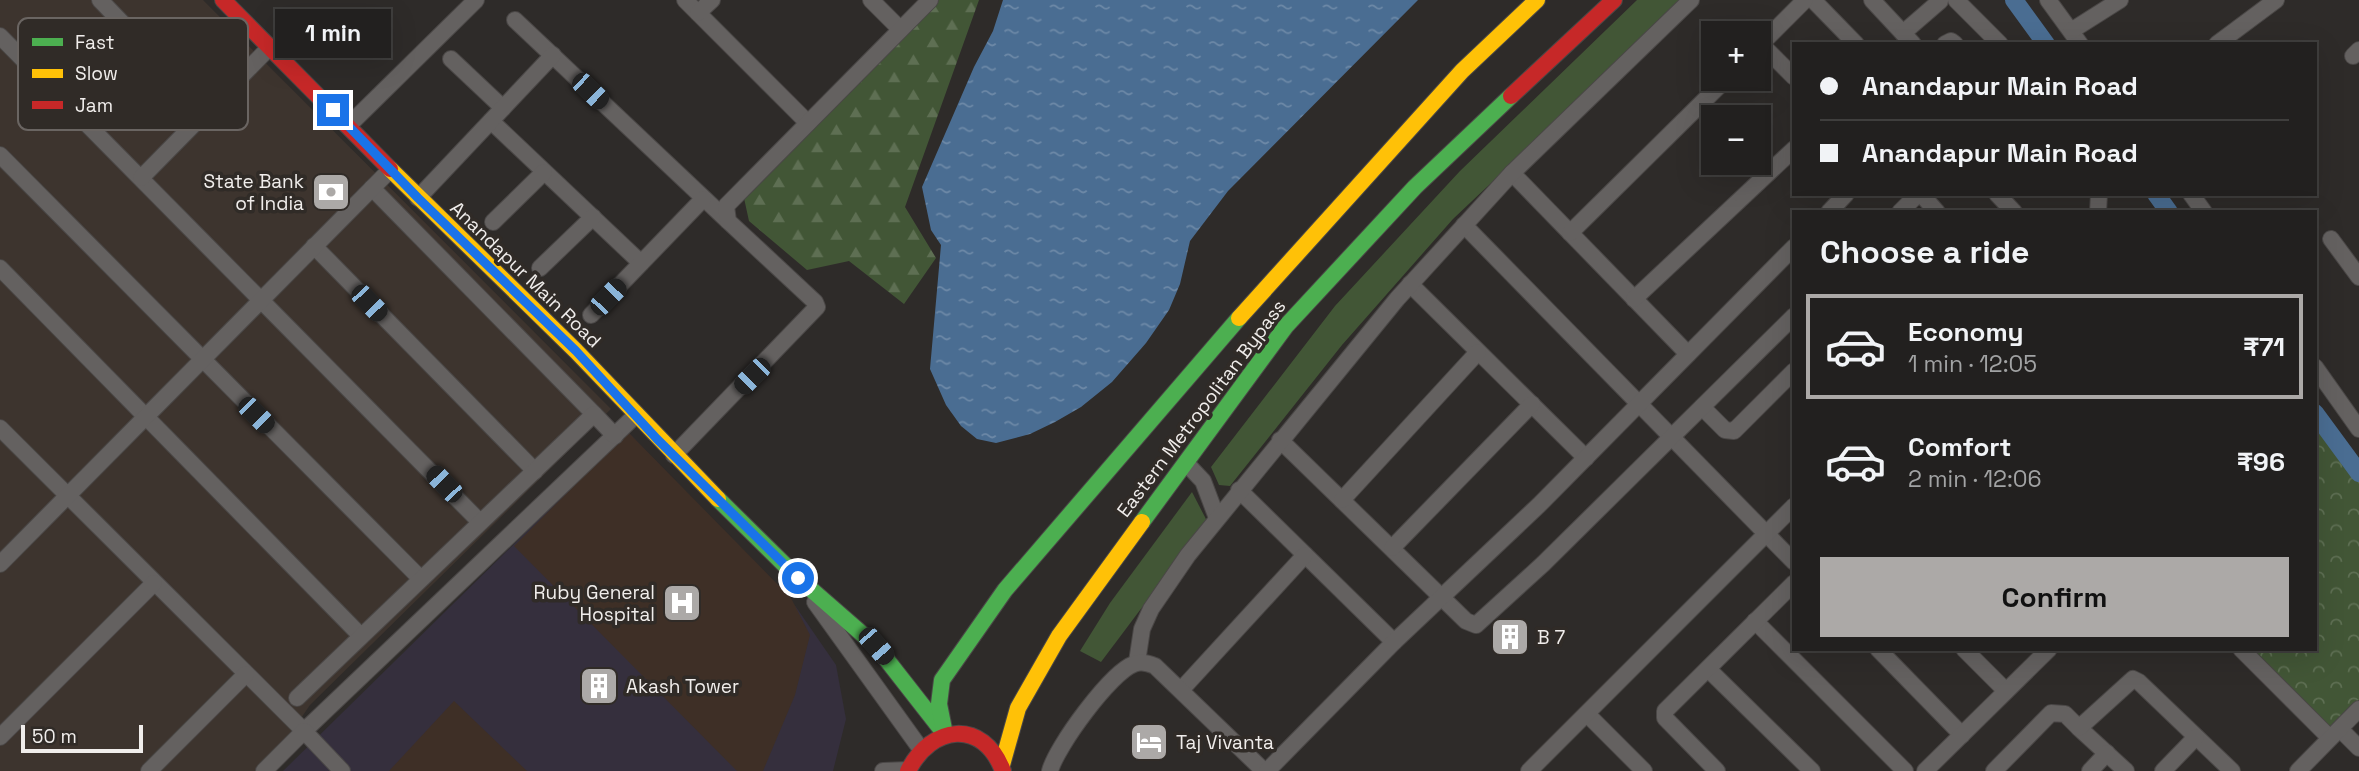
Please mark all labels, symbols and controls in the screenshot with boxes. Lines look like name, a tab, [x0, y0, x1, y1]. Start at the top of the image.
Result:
callout: 1 min	[275, 8, 391, 57]
legend	[18, 18, 248, 130]
text: 1 min	[305, 18, 361, 48]
map controls	[1701, 21, 1771, 175]
button: +	[1701, 21, 1771, 91]
text: Fast	[75, 30, 115, 55]
text: Slow	[75, 61, 118, 86]
car	[568, 69, 613, 113]
text: Anandapur Main Road	[1862, 69, 2138, 103]
text: Jam	[75, 93, 113, 118]
route end	[317, 94, 349, 126]
button: −	[1701, 105, 1771, 175]
text: Anandapur Main Road	[1862, 136, 2138, 170]
place label: State Bank of India	[203, 169, 304, 216]
bank icon: State Bank of India	[310, 171, 352, 213]
street label: Anandapur Main Road	[445, 196, 606, 353]
text: Choose a ride	[1820, 232, 2030, 272]
car	[586, 275, 631, 319]
car	[347, 281, 392, 325]
street label: Eastern Metropolitan Bypass	[1111, 295, 1291, 522]
icon: car	[1824, 315, 1887, 378]
text: Economy	[1908, 315, 2024, 349]
text: ₹71	[2243, 330, 2285, 364]
text: 1 min · 12:05	[1908, 349, 2037, 379]
car	[730, 354, 775, 398]
car	[234, 393, 279, 437]
icon: car	[1824, 430, 1887, 493]
text: Comfort	[1908, 430, 2011, 464]
text: ₹96	[2237, 445, 2285, 479]
car	[422, 462, 467, 506]
text: 2 min · 12:06	[1908, 464, 2042, 494]
button: Confirm	[1820, 557, 2289, 637]
route start	[782, 562, 814, 594]
place label: Ruby General Hospital	[534, 580, 655, 627]
hospital icon: Ruby General Hospital	[661, 582, 703, 624]
building icon: B 7	[1489, 616, 1531, 658]
car	[855, 623, 898, 669]
place label: B 7	[1537, 625, 1565, 650]
building icon: Akash Tower	[578, 665, 620, 707]
place label: Akash Tower	[626, 674, 739, 699]
hotel icon: Taj Vivanta	[1128, 721, 1170, 763]
scale bar	[21, 722, 144, 754]
text: 50 m	[32, 724, 77, 749]
place label: Taj Vivanta	[1176, 730, 1274, 755]

